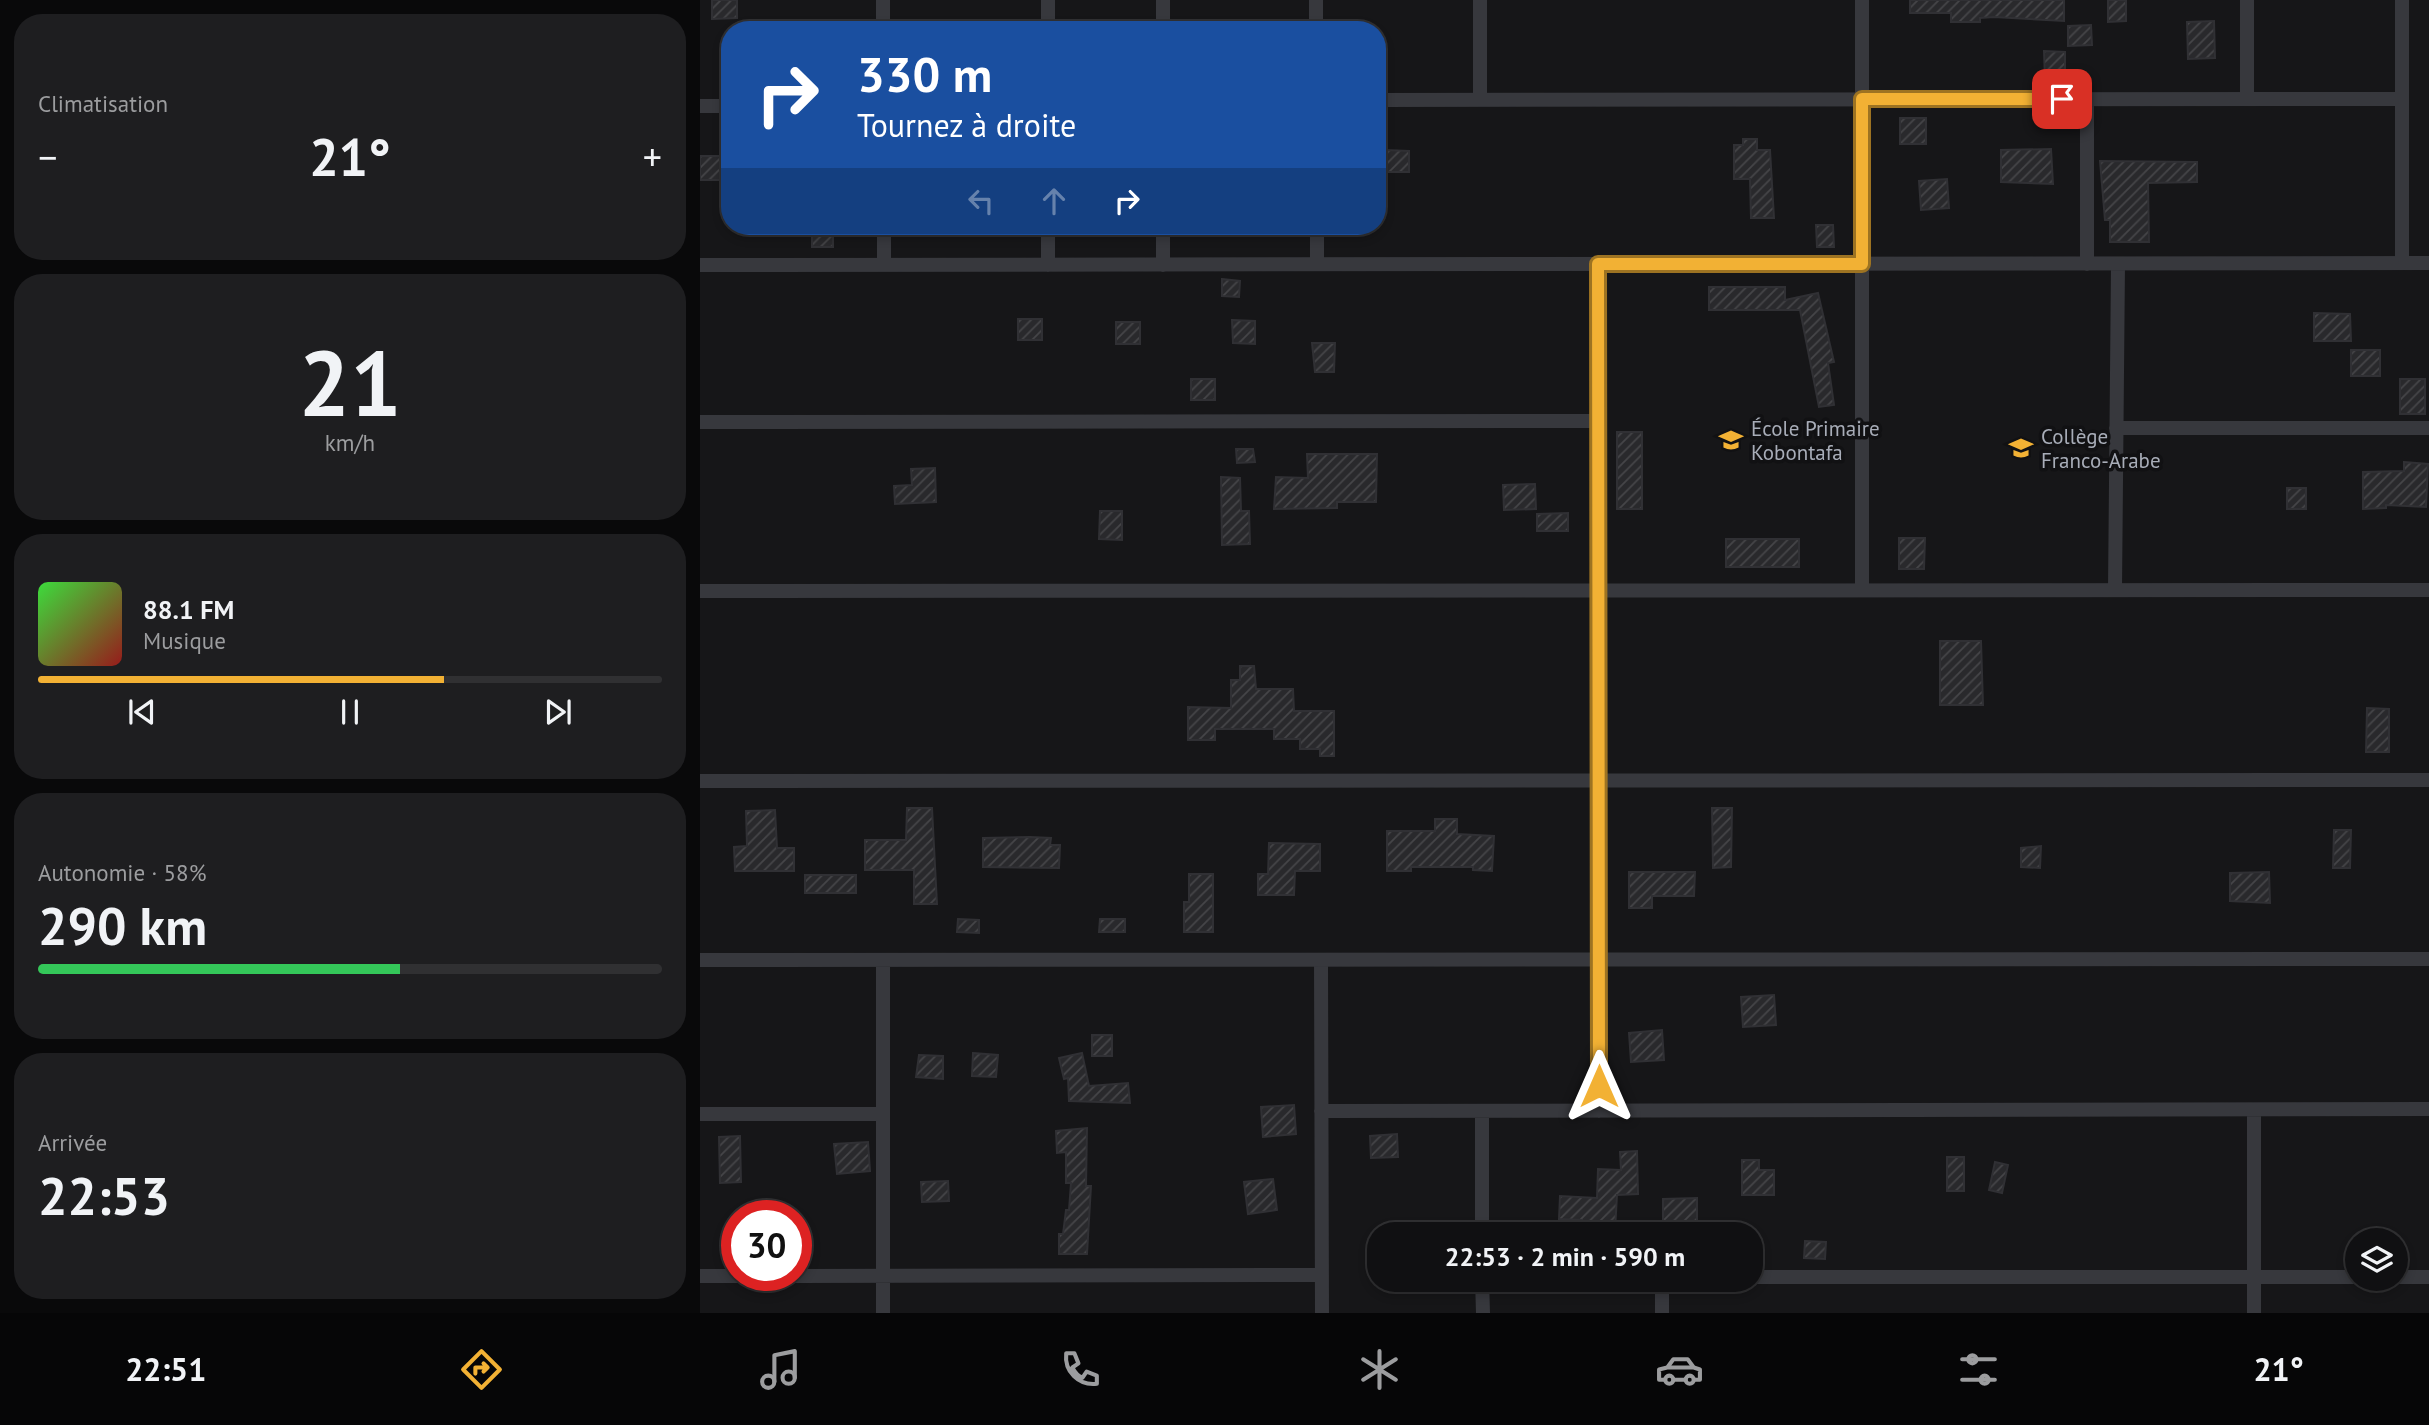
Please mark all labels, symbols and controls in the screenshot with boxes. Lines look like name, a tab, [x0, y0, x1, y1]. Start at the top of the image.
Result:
text: 330 m	[857, 42, 992, 106]
icon: right	[742, 49, 833, 140]
pin	[2032, 69, 2092, 129]
icon: arrive	[2043, 80, 2081, 118]
text: Climatisation	[38, 89, 168, 118]
text: Tournez à droite	[857, 104, 1076, 146]
text: 21°	[309, 123, 391, 190]
text: −	[38, 132, 57, 181]
text: +	[643, 132, 662, 181]
icon: left	[962, 182, 1000, 220]
icon: ahead	[1035, 182, 1073, 220]
icon: right	[1108, 182, 1146, 220]
text: 21	[298, 323, 402, 441]
place label: École Primaire Kobontafa	[1751, 415, 1880, 466]
place label: Collège Franco-Arabe	[2041, 423, 2161, 474]
school or university icon: École Primaire Kobontafa	[1717, 426, 1745, 454]
text: km/h	[325, 428, 375, 457]
school or university icon: Collège Franco-Arabe	[2007, 434, 2035, 462]
text: 88.1 FM	[143, 593, 234, 626]
text: Musique	[143, 626, 226, 655]
icon: previous	[123, 693, 161, 731]
icon: pause	[331, 693, 369, 731]
icon: next	[539, 693, 577, 731]
text: Autonomie · 58%	[38, 858, 206, 887]
text: 290 km	[38, 892, 207, 959]
position arrow	[1562, 1049, 1636, 1123]
text: Arrivée	[38, 1128, 107, 1157]
text: 22:53	[38, 1162, 170, 1229]
speed limit sign: 30	[721, 1200, 812, 1291]
map controls	[2345, 1228, 2408, 1291]
button: layers	[2345, 1228, 2408, 1291]
text: 22:53 · 2 min · 590 m	[1445, 1240, 1685, 1273]
icon: directions	[457, 1345, 506, 1394]
icon: music	[756, 1345, 805, 1394]
icon: phone	[1056, 1345, 1105, 1394]
icon: climate	[1355, 1345, 1404, 1394]
icon: car	[1655, 1345, 1704, 1394]
icon: filters	[1954, 1345, 2003, 1394]
text: 22:51	[125, 1348, 206, 1390]
text: 21°	[2253, 1348, 2304, 1390]

